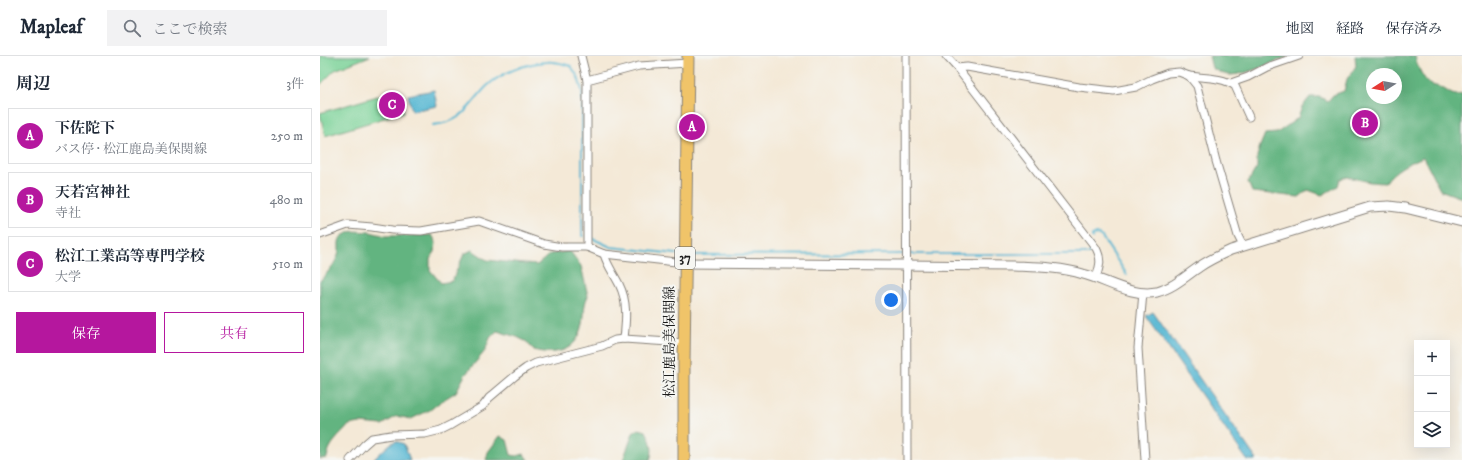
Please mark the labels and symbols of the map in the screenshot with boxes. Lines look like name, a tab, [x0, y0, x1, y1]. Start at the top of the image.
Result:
north arrow	[1366, 68, 1402, 104]
pin: C	[379, 90, 405, 120]
pin: B	[1352, 108, 1378, 138]
pin: A	[679, 112, 705, 142]
road number: 37	[675, 247, 695, 269]
street label: 松江鹿島美保関線	[661, 286, 679, 398]
your location	[881, 290, 901, 310]

